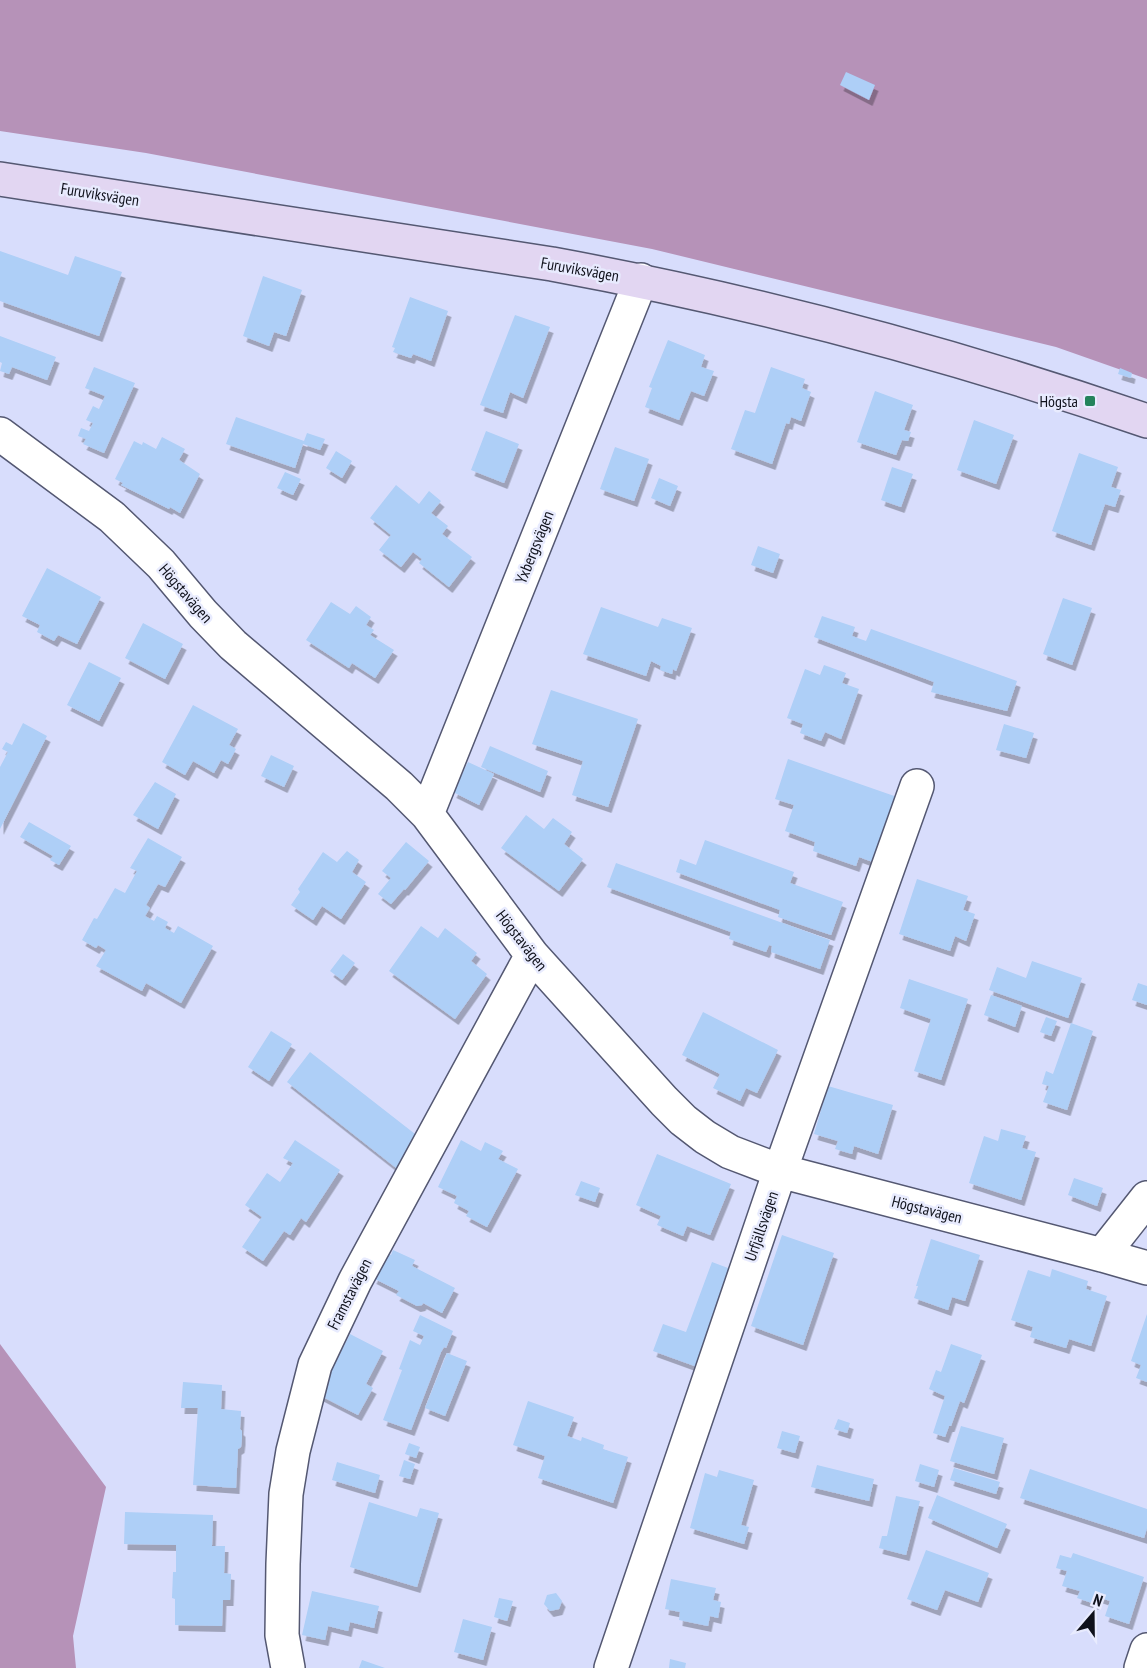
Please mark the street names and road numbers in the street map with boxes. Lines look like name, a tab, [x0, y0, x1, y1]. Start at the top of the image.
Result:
street label: Furuviksvägen	[59, 178, 141, 210]
street label: Furuviksvägen	[539, 252, 621, 286]
street label: Yxbergsvägen	[510, 508, 558, 586]
street label: Högstavägen	[155, 559, 217, 627]
street label: Högstavägen	[492, 906, 552, 974]
street label: Urfjällsvägen	[740, 1188, 782, 1264]
street label: Högstavägen	[890, 1191, 964, 1227]
street label: Framstavägen	[323, 1255, 375, 1333]

